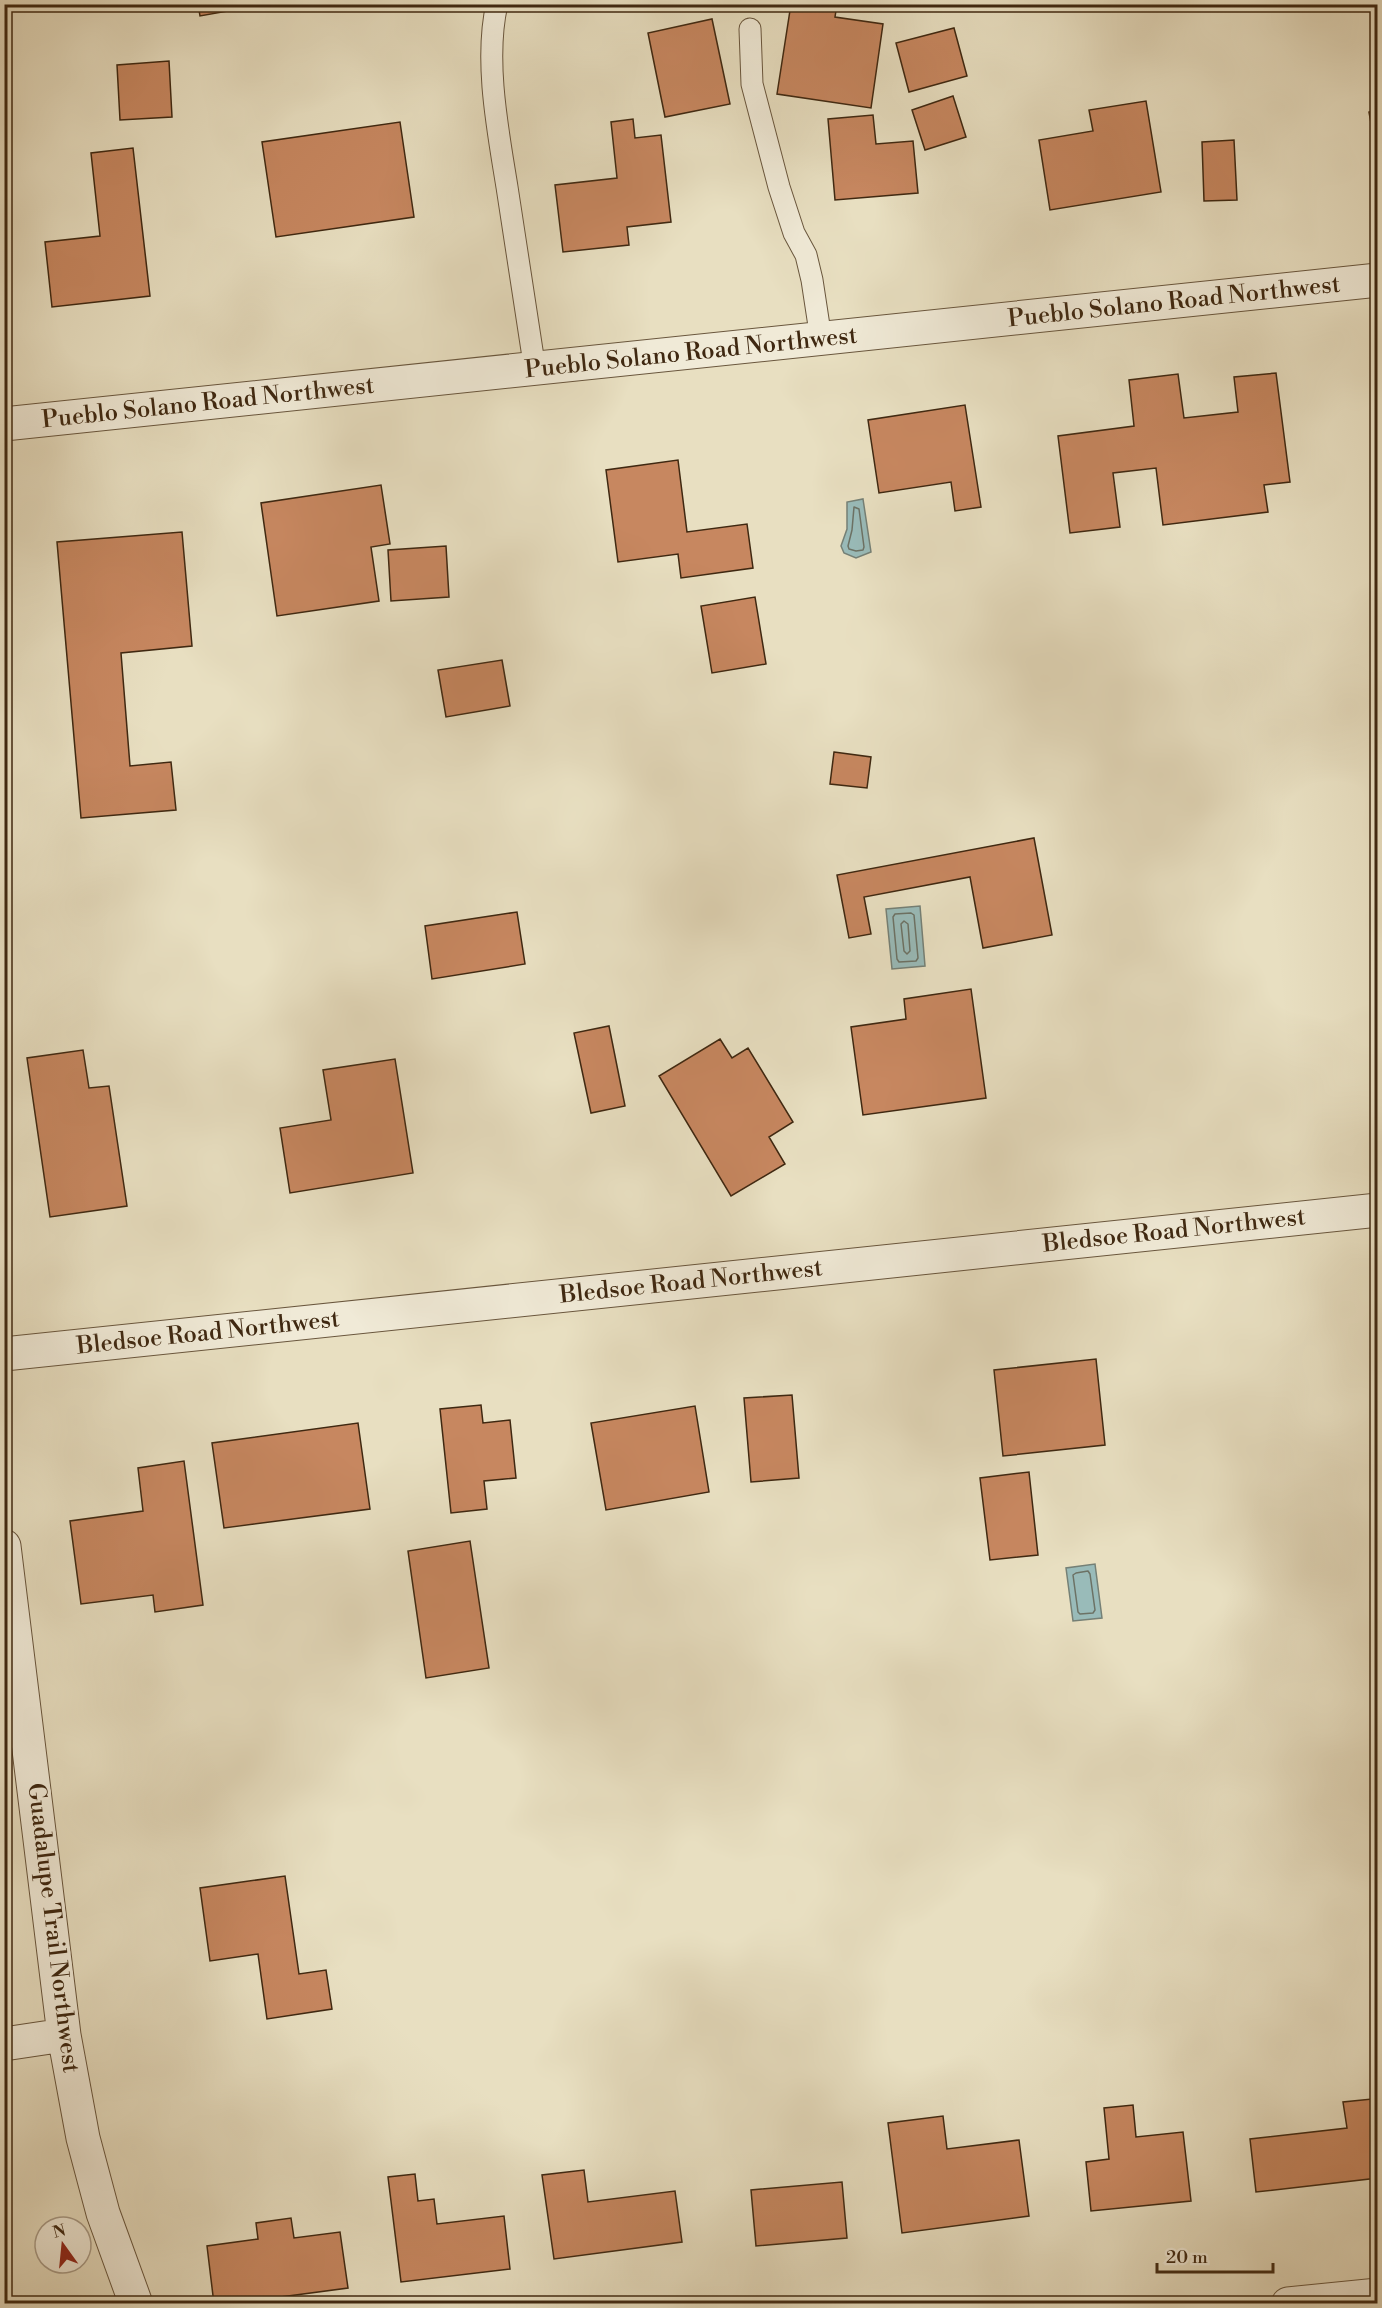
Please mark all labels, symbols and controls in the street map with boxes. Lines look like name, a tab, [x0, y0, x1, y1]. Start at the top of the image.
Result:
street label: Pueblo Solano Road Northwest	[1006, 270, 1342, 334]
street label: Pueblo Solano Road Northwest	[523, 321, 859, 385]
street label: Pueblo Solano Road Northwest	[40, 371, 376, 435]
street label: Bledsoe Road Northwest	[1040, 1202, 1307, 1260]
street label: Bledsoe Road Northwest	[557, 1253, 824, 1311]
street label: Bledsoe Road Northwest	[74, 1304, 341, 1362]
street label: Guadalupe Trail Northwest	[20, 1781, 86, 2075]
north arrow	[33, 2215, 93, 2275]
text: N	[51, 2220, 68, 2243]
scale bar	[1157, 2236, 1272, 2274]
text: 20 m	[1166, 2246, 1208, 2269]

